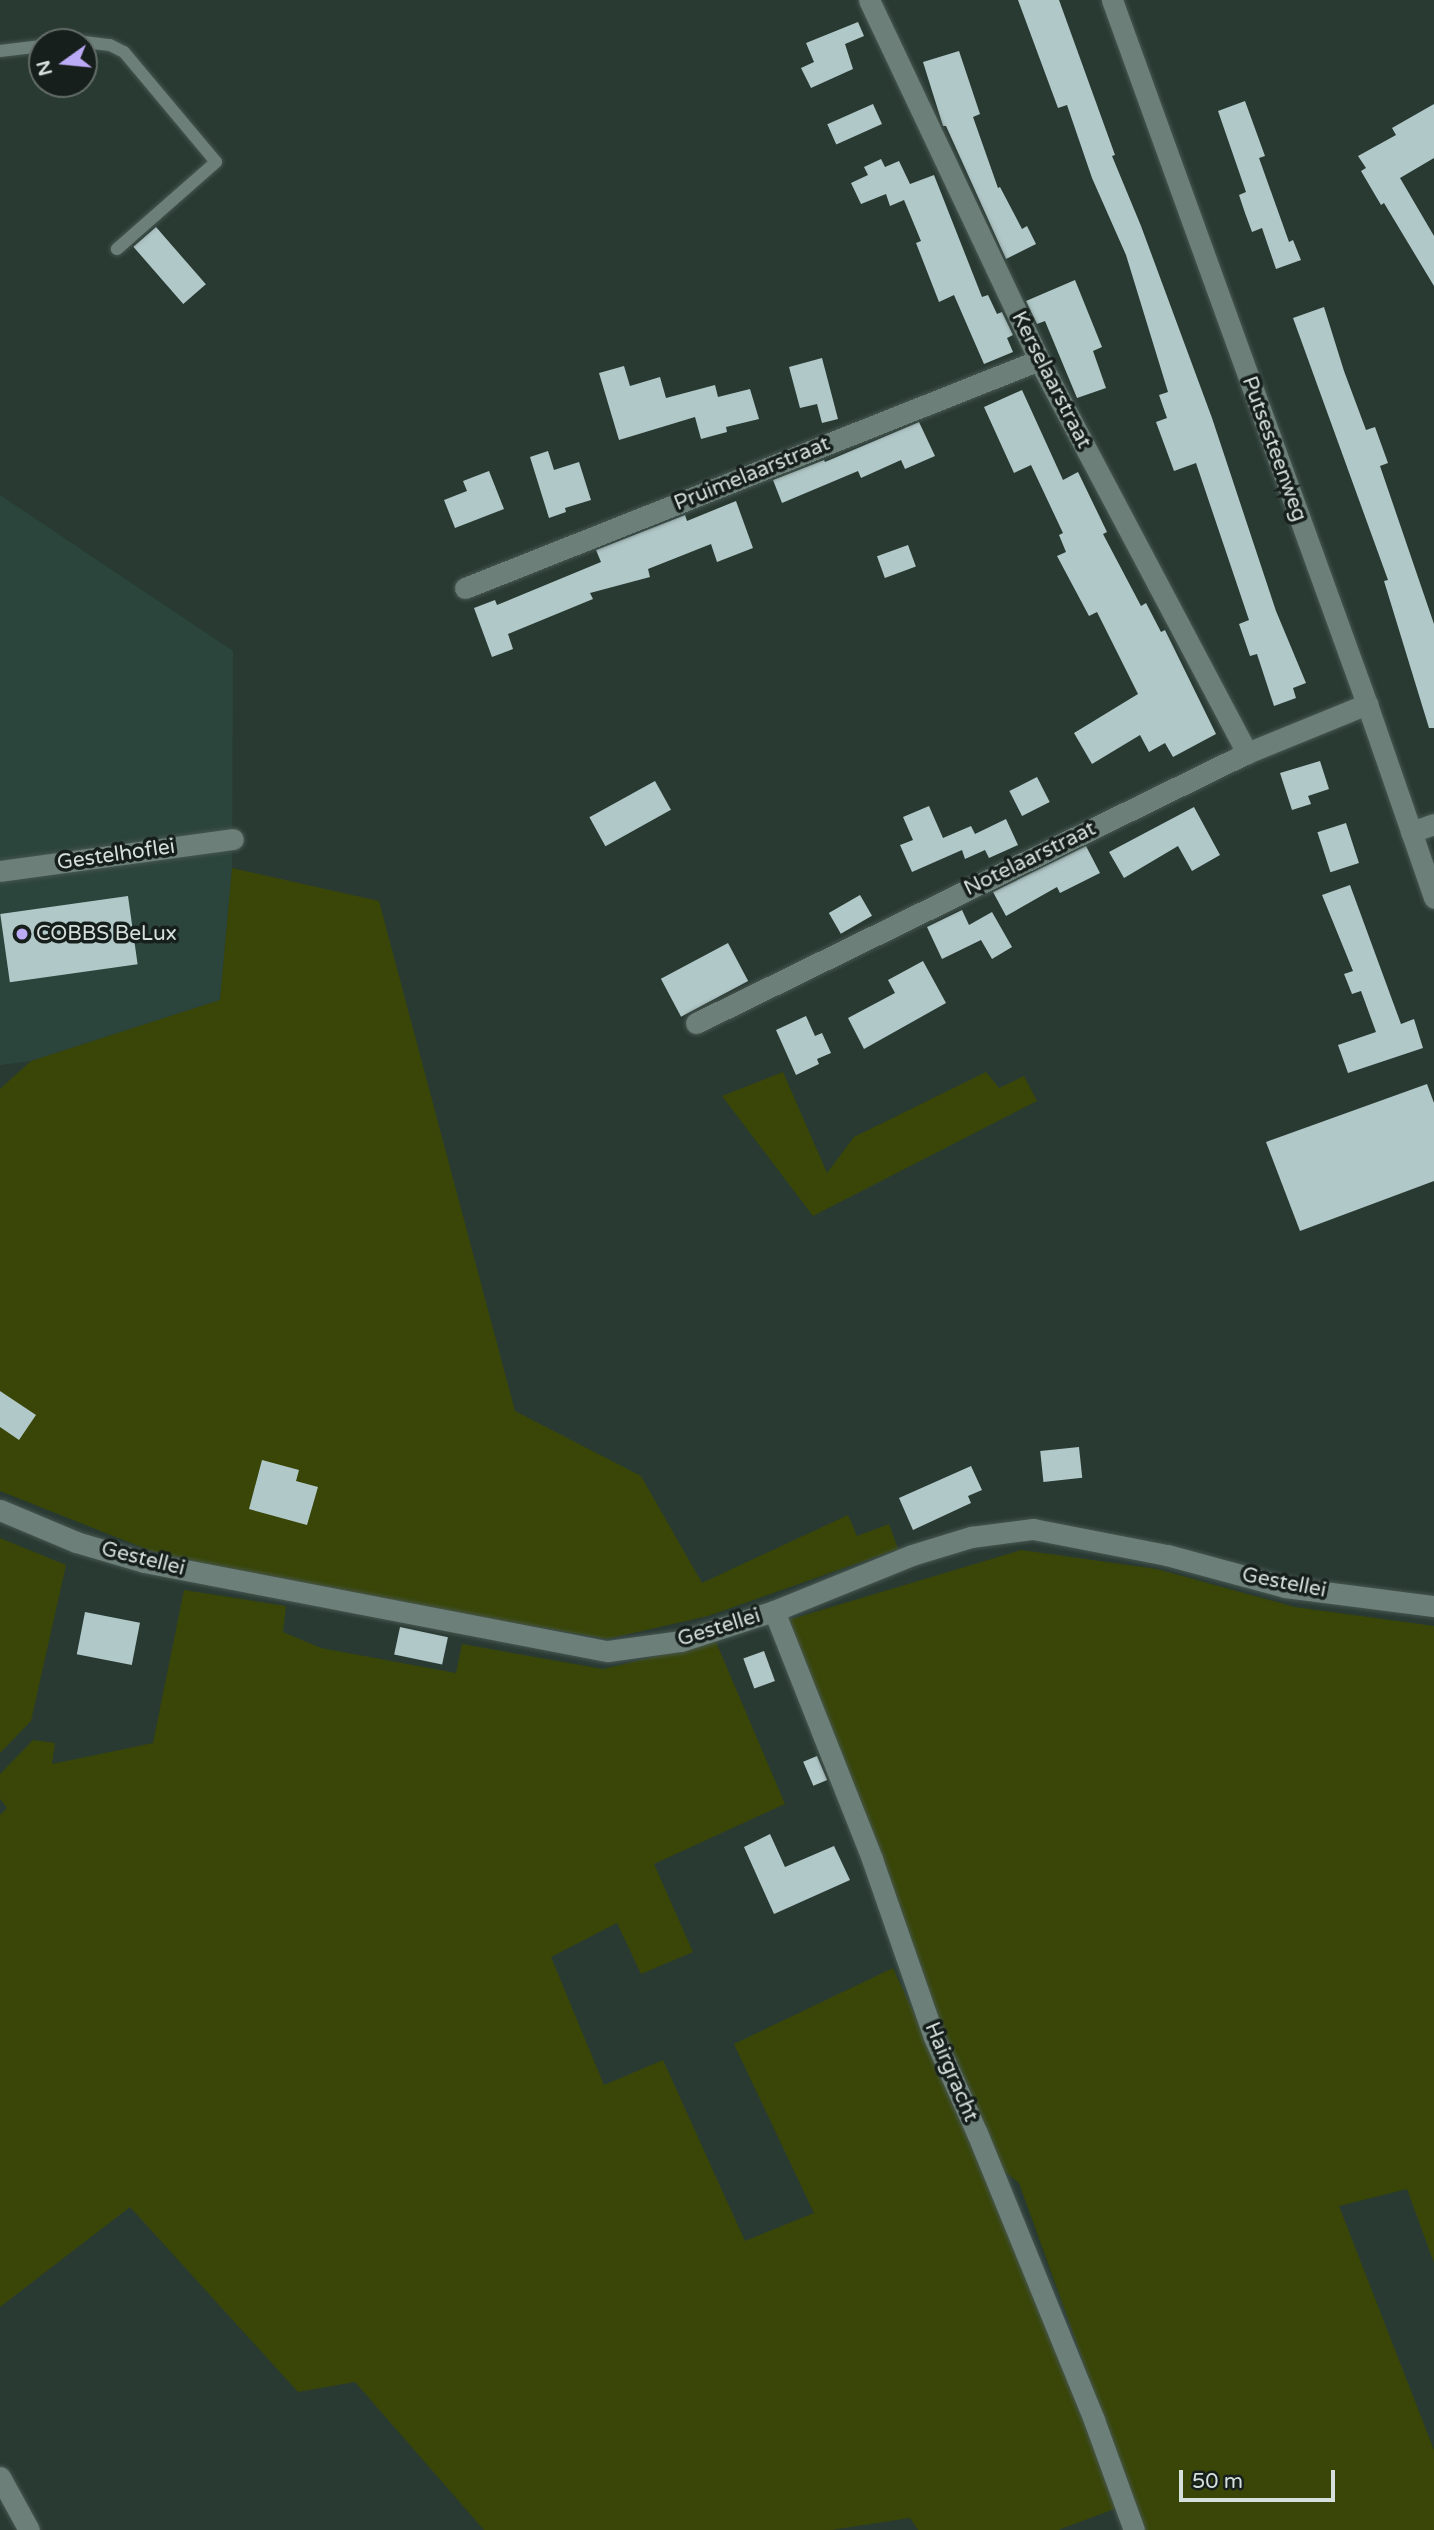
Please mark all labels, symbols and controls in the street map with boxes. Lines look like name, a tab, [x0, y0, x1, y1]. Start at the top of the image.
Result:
north arrow	[28, 28, 98, 98]
text: N	[32, 58, 57, 78]
street label: Kerselaarstraat	[1006, 307, 1096, 453]
street label: Putsesteenweg	[1236, 373, 1312, 525]
street label: Pruimelaarstraat	[671, 431, 833, 517]
street label: Notelaarstraat	[960, 816, 1100, 902]
street label: Gestelhoflei	[55, 834, 177, 876]
place label: COBBS BeLux	[36, 921, 177, 947]
marker: COBBS BeLux	[14, 926, 30, 942]
street label: Gestellei	[99, 1536, 187, 1582]
street label: Gestellei	[1240, 1563, 1328, 1603]
street label: Gestellei	[675, 1604, 763, 1652]
street label: Hairgracht	[919, 2019, 983, 2125]
scale bar	[1182, 2456, 1338, 2500]
text: 50 m	[1192, 2469, 1243, 2494]

